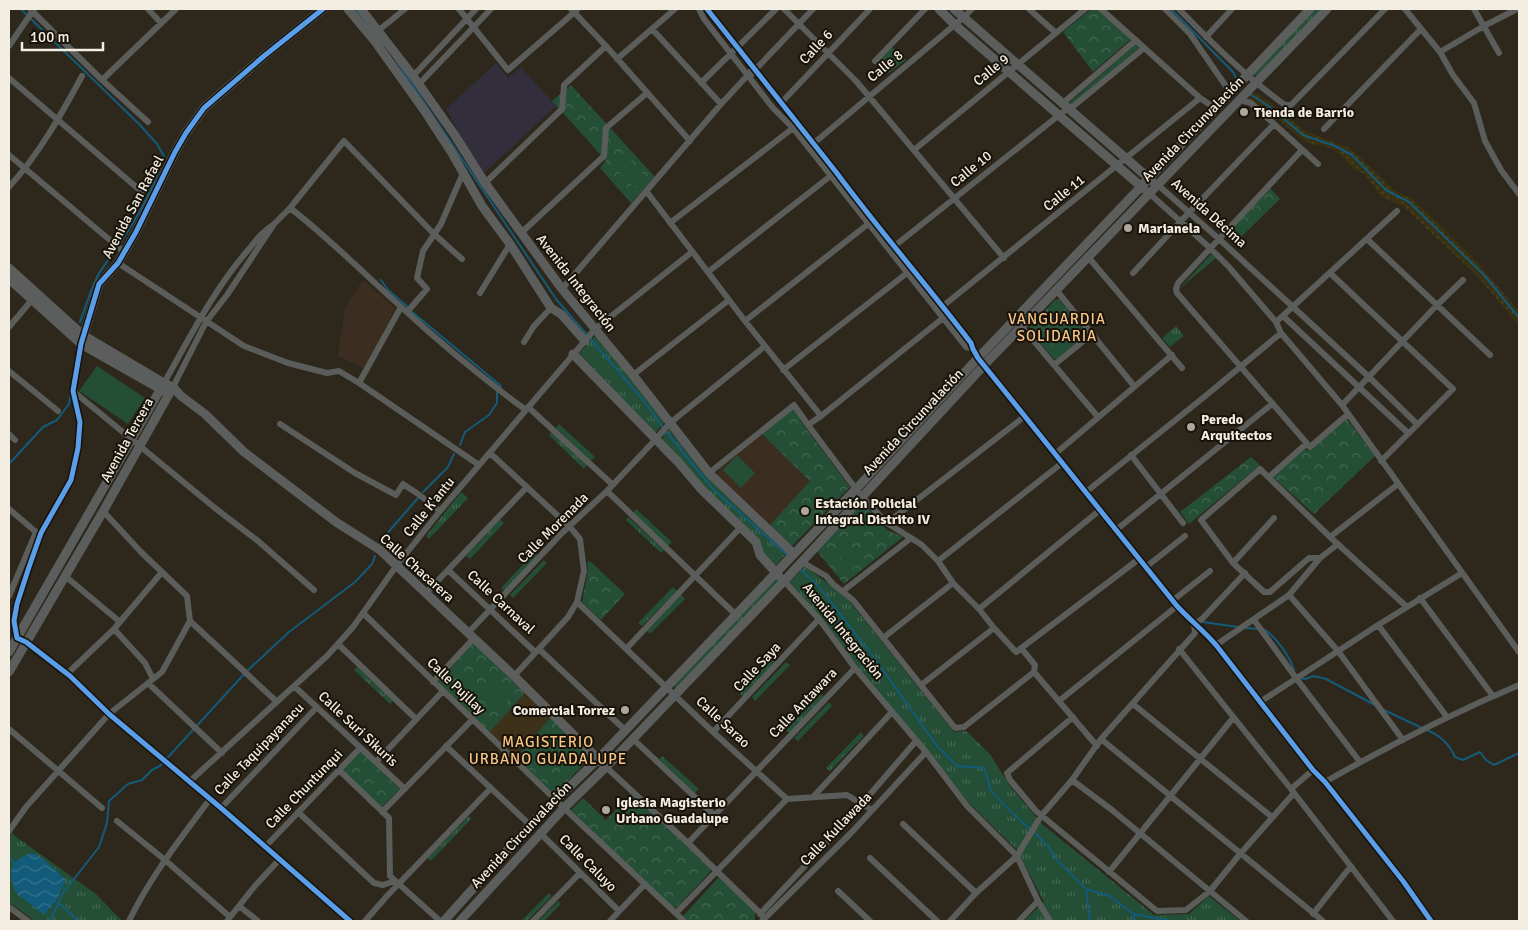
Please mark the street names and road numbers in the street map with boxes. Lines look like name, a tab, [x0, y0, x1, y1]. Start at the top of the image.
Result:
street label: Calle 6	[796, 26, 836, 68]
street label: Calle 8	[864, 46, 906, 86]
street label: Calle 9	[970, 50, 1012, 90]
street label: Avenida Circunvalación	[1138, 73, 1248, 185]
street label: Calle 10	[947, 147, 995, 191]
street label: Avenida San Rafael	[99, 153, 167, 261]
street label: Calle 11	[1040, 171, 1088, 215]
street label: Avenida Décima	[1168, 175, 1250, 251]
street label: Avenida Integración	[533, 231, 619, 335]
street label: Avenida Circunvalación	[859, 365, 967, 479]
street label: Avenida Tercera	[97, 395, 157, 485]
street label: Calle K'antu	[400, 474, 458, 540]
street label: Calle Morenada	[514, 489, 592, 567]
street label: Calle Chacarera	[376, 530, 458, 606]
street label: Calle Carnaval	[464, 566, 538, 638]
street label: Avenida Integración	[799, 579, 887, 683]
street label: Calle Saya	[730, 639, 784, 695]
street label: Calle Pujllay	[423, 654, 489, 718]
street label: Calle Antawara	[765, 664, 841, 742]
street label: Calle Suri Sikuris	[315, 688, 401, 770]
street label: Calle Sarao	[692, 693, 754, 751]
street label: Calle Taquipayanacu	[211, 699, 307, 799]
street label: Calle Chuntunqui	[262, 746, 346, 832]
street label: Avenida Circunvalación	[467, 778, 575, 892]
street label: Calle Kullawada	[797, 789, 875, 869]
street label: Calle Caluyo	[556, 831, 620, 895]

